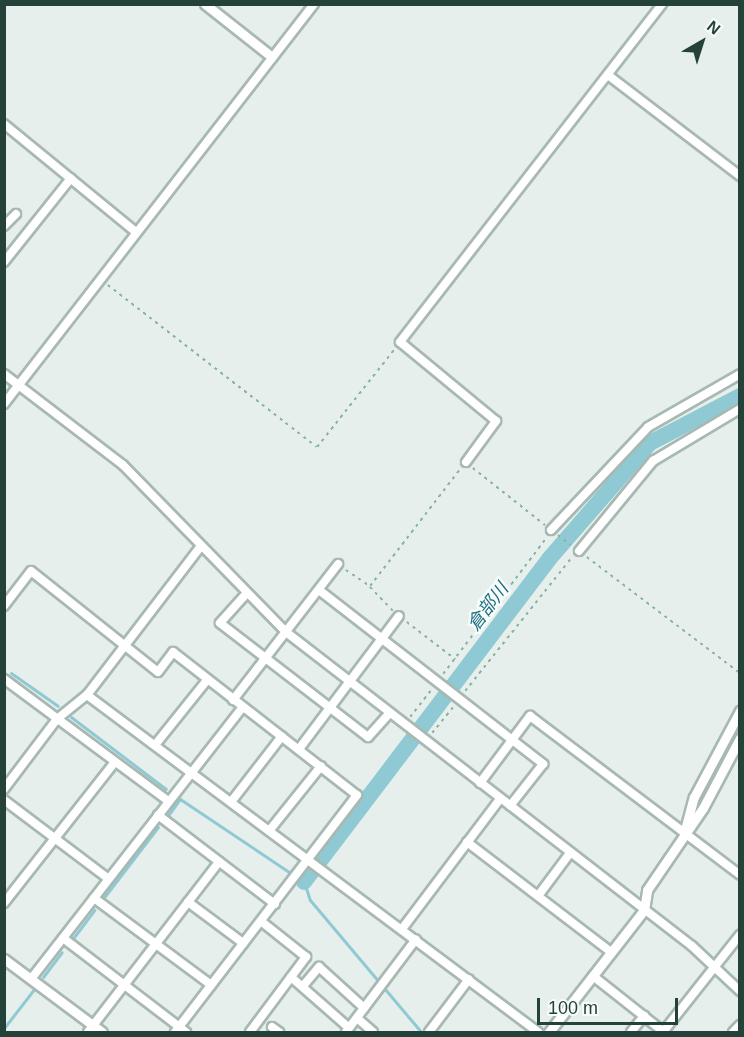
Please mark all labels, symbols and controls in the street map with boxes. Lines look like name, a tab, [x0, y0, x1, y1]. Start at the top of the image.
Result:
north arrow	[672, 12, 732, 72]
text: N	[704, 17, 723, 38]
water label: 倉部川	[463, 579, 513, 635]
scale bar	[540, 986, 681, 1024]
text: 100 m	[548, 998, 598, 1018]

